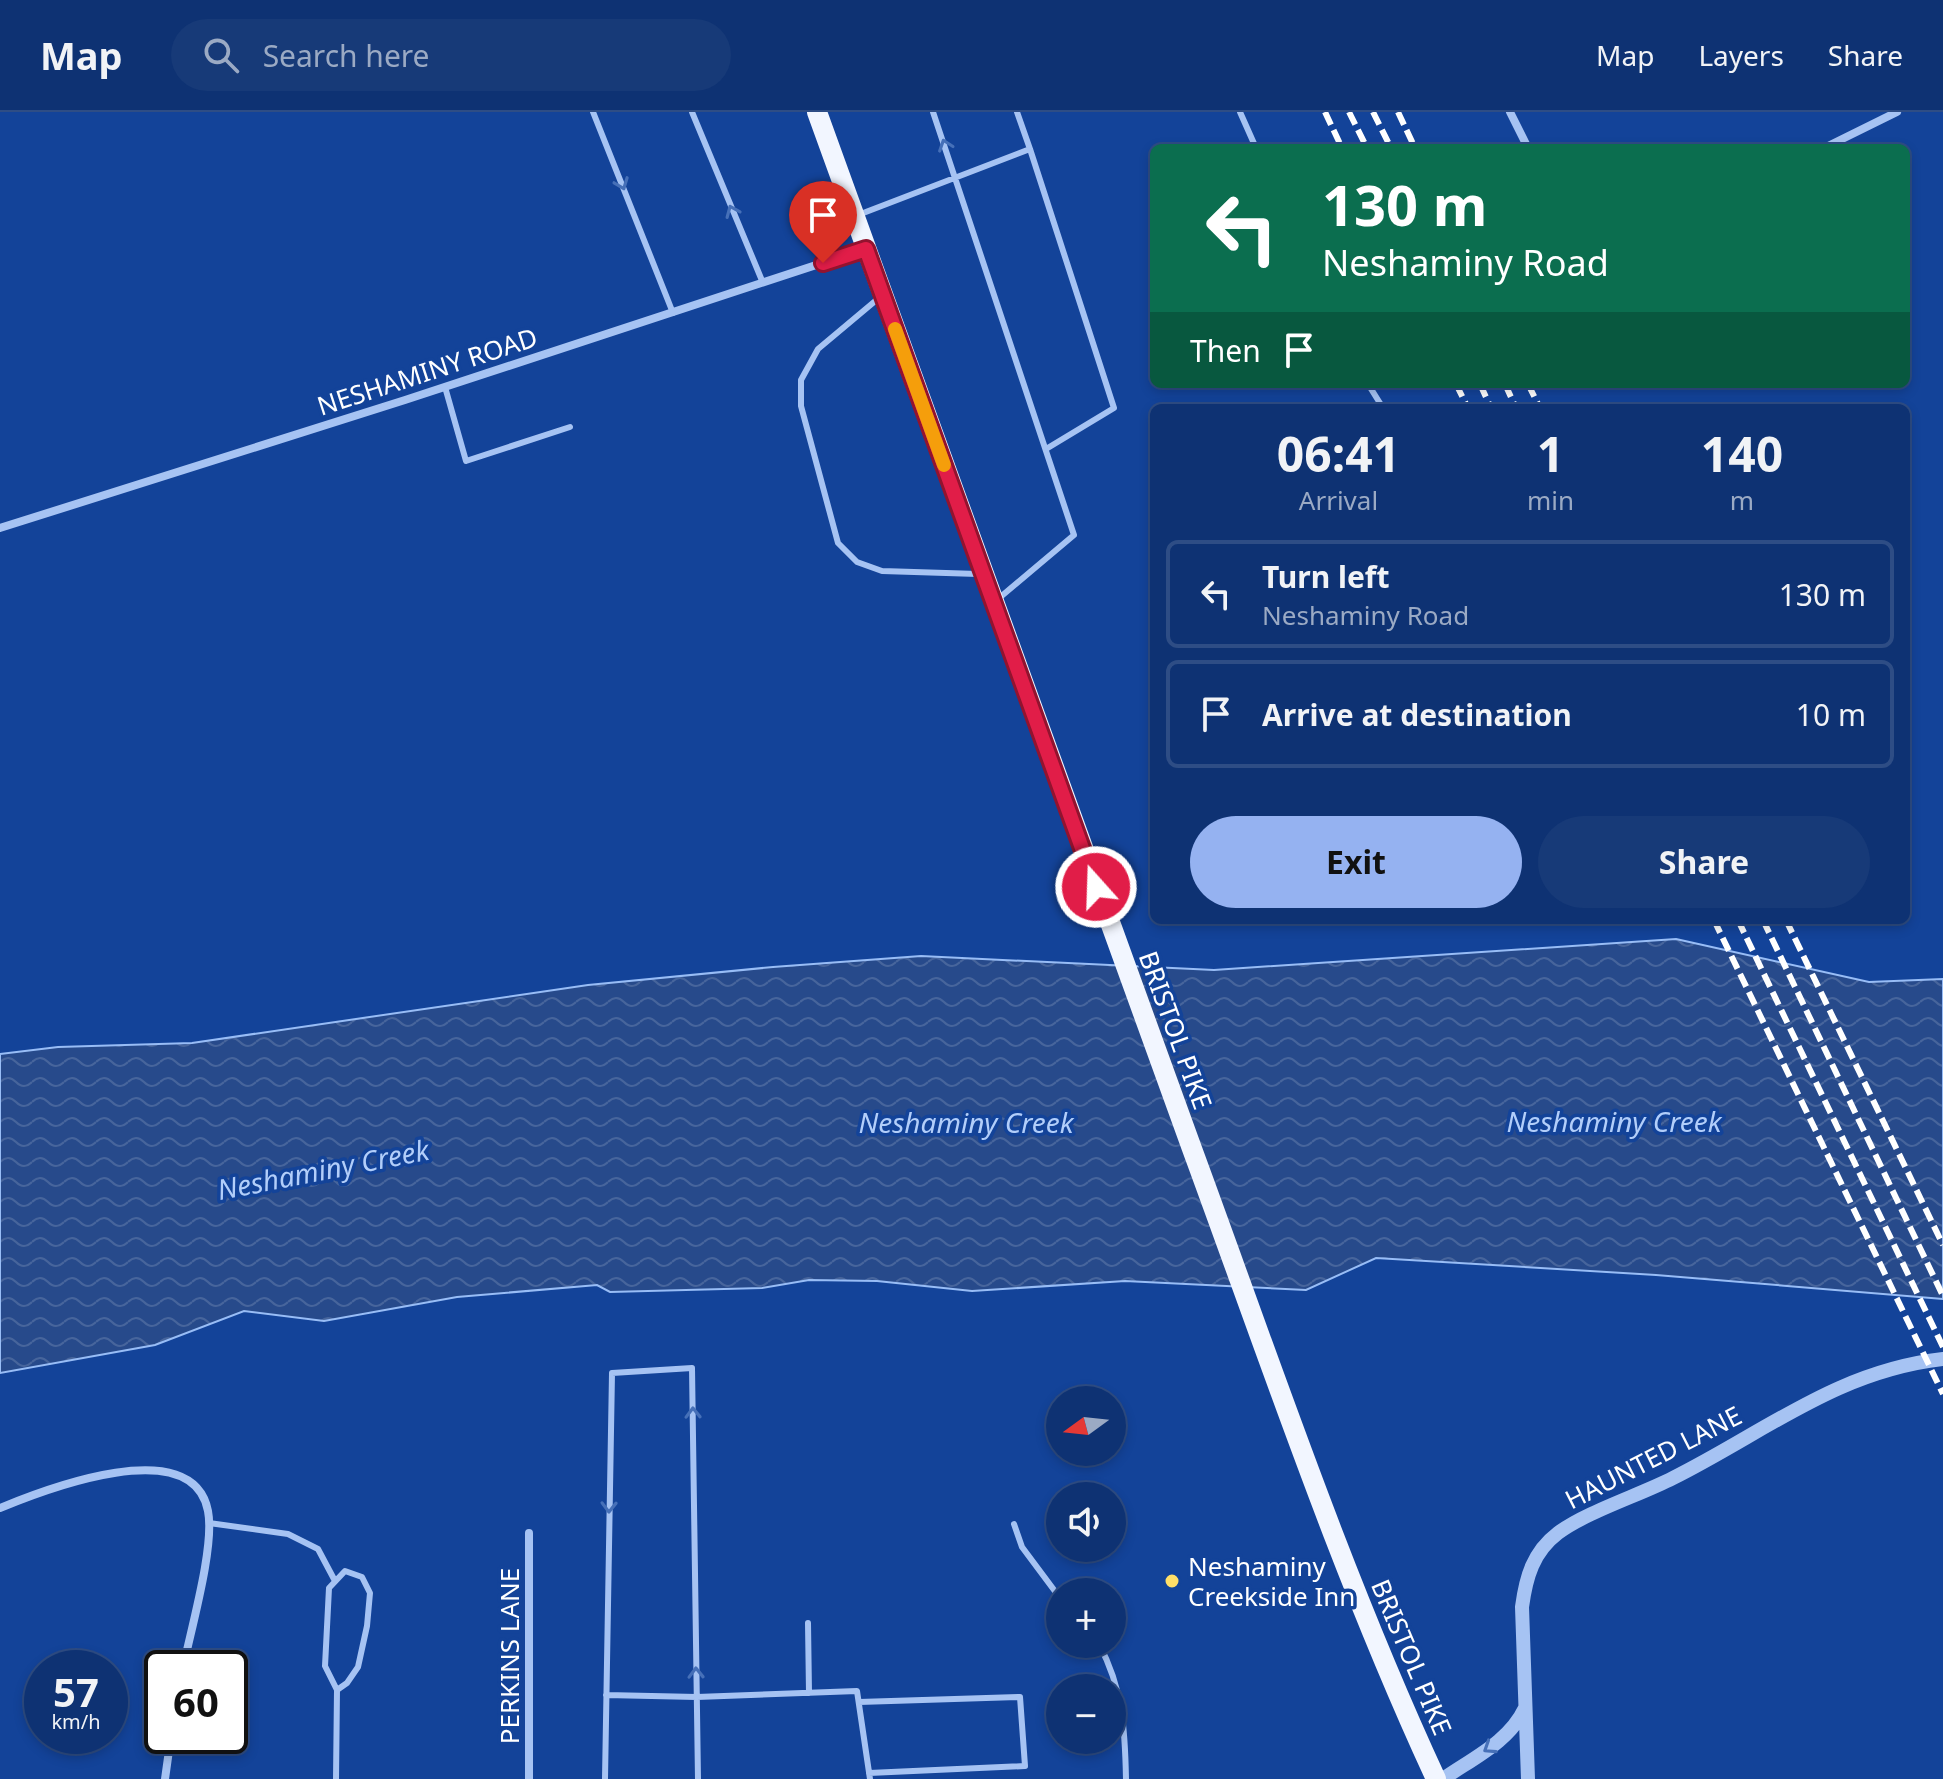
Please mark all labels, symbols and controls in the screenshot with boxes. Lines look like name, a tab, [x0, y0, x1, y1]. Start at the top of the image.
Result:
search box	[171, 19, 731, 91]
text: Map	[40, 29, 123, 81]
icon: search	[199, 33, 243, 77]
text: Search here	[263, 35, 430, 76]
text: Map	[1596, 36, 1654, 74]
text: Layers	[1698, 36, 1784, 74]
text: Share	[1828, 36, 1903, 74]
one-way arrow	[938, 139, 954, 153]
text: 130 m	[1322, 166, 1487, 242]
icon: left	[1190, 176, 1294, 280]
one-way arrow	[612, 177, 629, 191]
pin	[789, 181, 857, 263]
icon: arrive	[801, 193, 845, 237]
one-way arrow	[726, 205, 742, 219]
text: Neshaminy Road	[1322, 238, 1609, 287]
street label: NESHAMINY ROAD	[312, 318, 542, 424]
icon: arrive	[1277, 328, 1321, 372]
text: Then	[1190, 330, 1261, 371]
text: 06:41	[1277, 421, 1400, 486]
text: 1	[1537, 421, 1564, 486]
text: 140	[1701, 421, 1783, 486]
text: Arrival	[1299, 482, 1378, 518]
text: min	[1527, 482, 1574, 518]
text: m	[1730, 482, 1754, 518]
text: Turn left	[1262, 556, 1390, 597]
icon: left	[1194, 572, 1238, 616]
text: 130 m	[1779, 574, 1866, 615]
text: Neshaminy Road	[1262, 597, 1469, 633]
icon: arrive	[1194, 692, 1238, 736]
text: Arrive at destination	[1262, 694, 1572, 735]
text: 10 m	[1796, 694, 1866, 735]
button: Exit	[1190, 816, 1522, 908]
button: Share	[1538, 816, 1870, 908]
position arrow	[1054, 845, 1138, 929]
street label: BRISTOL PIKE	[1131, 946, 1221, 1114]
water label: Neshaminy Creek	[1506, 1102, 1723, 1140]
water label: Neshaminy Creek	[858, 1103, 1075, 1141]
water label: Neshaminy Creek	[214, 1130, 433, 1208]
north arrow	[1046, 1386, 1126, 1466]
map controls	[1046, 1386, 1126, 1754]
street label: HAUNTED LANE	[1559, 1397, 1747, 1517]
one-way arrow	[684, 1406, 701, 1419]
button: sound	[1046, 1482, 1126, 1562]
one-way arrow	[601, 1501, 618, 1514]
place label: Neshaminy Creekside Inn	[1188, 1548, 1355, 1614]
street label: PERKINS LANE	[491, 1568, 527, 1744]
marker: Neshaminy Creekside Inn	[1163, 1572, 1181, 1590]
street label: BRISTOL PIKE	[1363, 1574, 1461, 1740]
button: +	[1046, 1578, 1126, 1658]
speed limit sign: 60	[144, 1650, 248, 1754]
text: 57	[53, 1664, 99, 1719]
one-way arrow	[688, 1666, 705, 1679]
button: −	[1046, 1674, 1126, 1754]
text: km/h	[51, 1708, 101, 1735]
one-way arrow	[1484, 1738, 1498, 1753]

